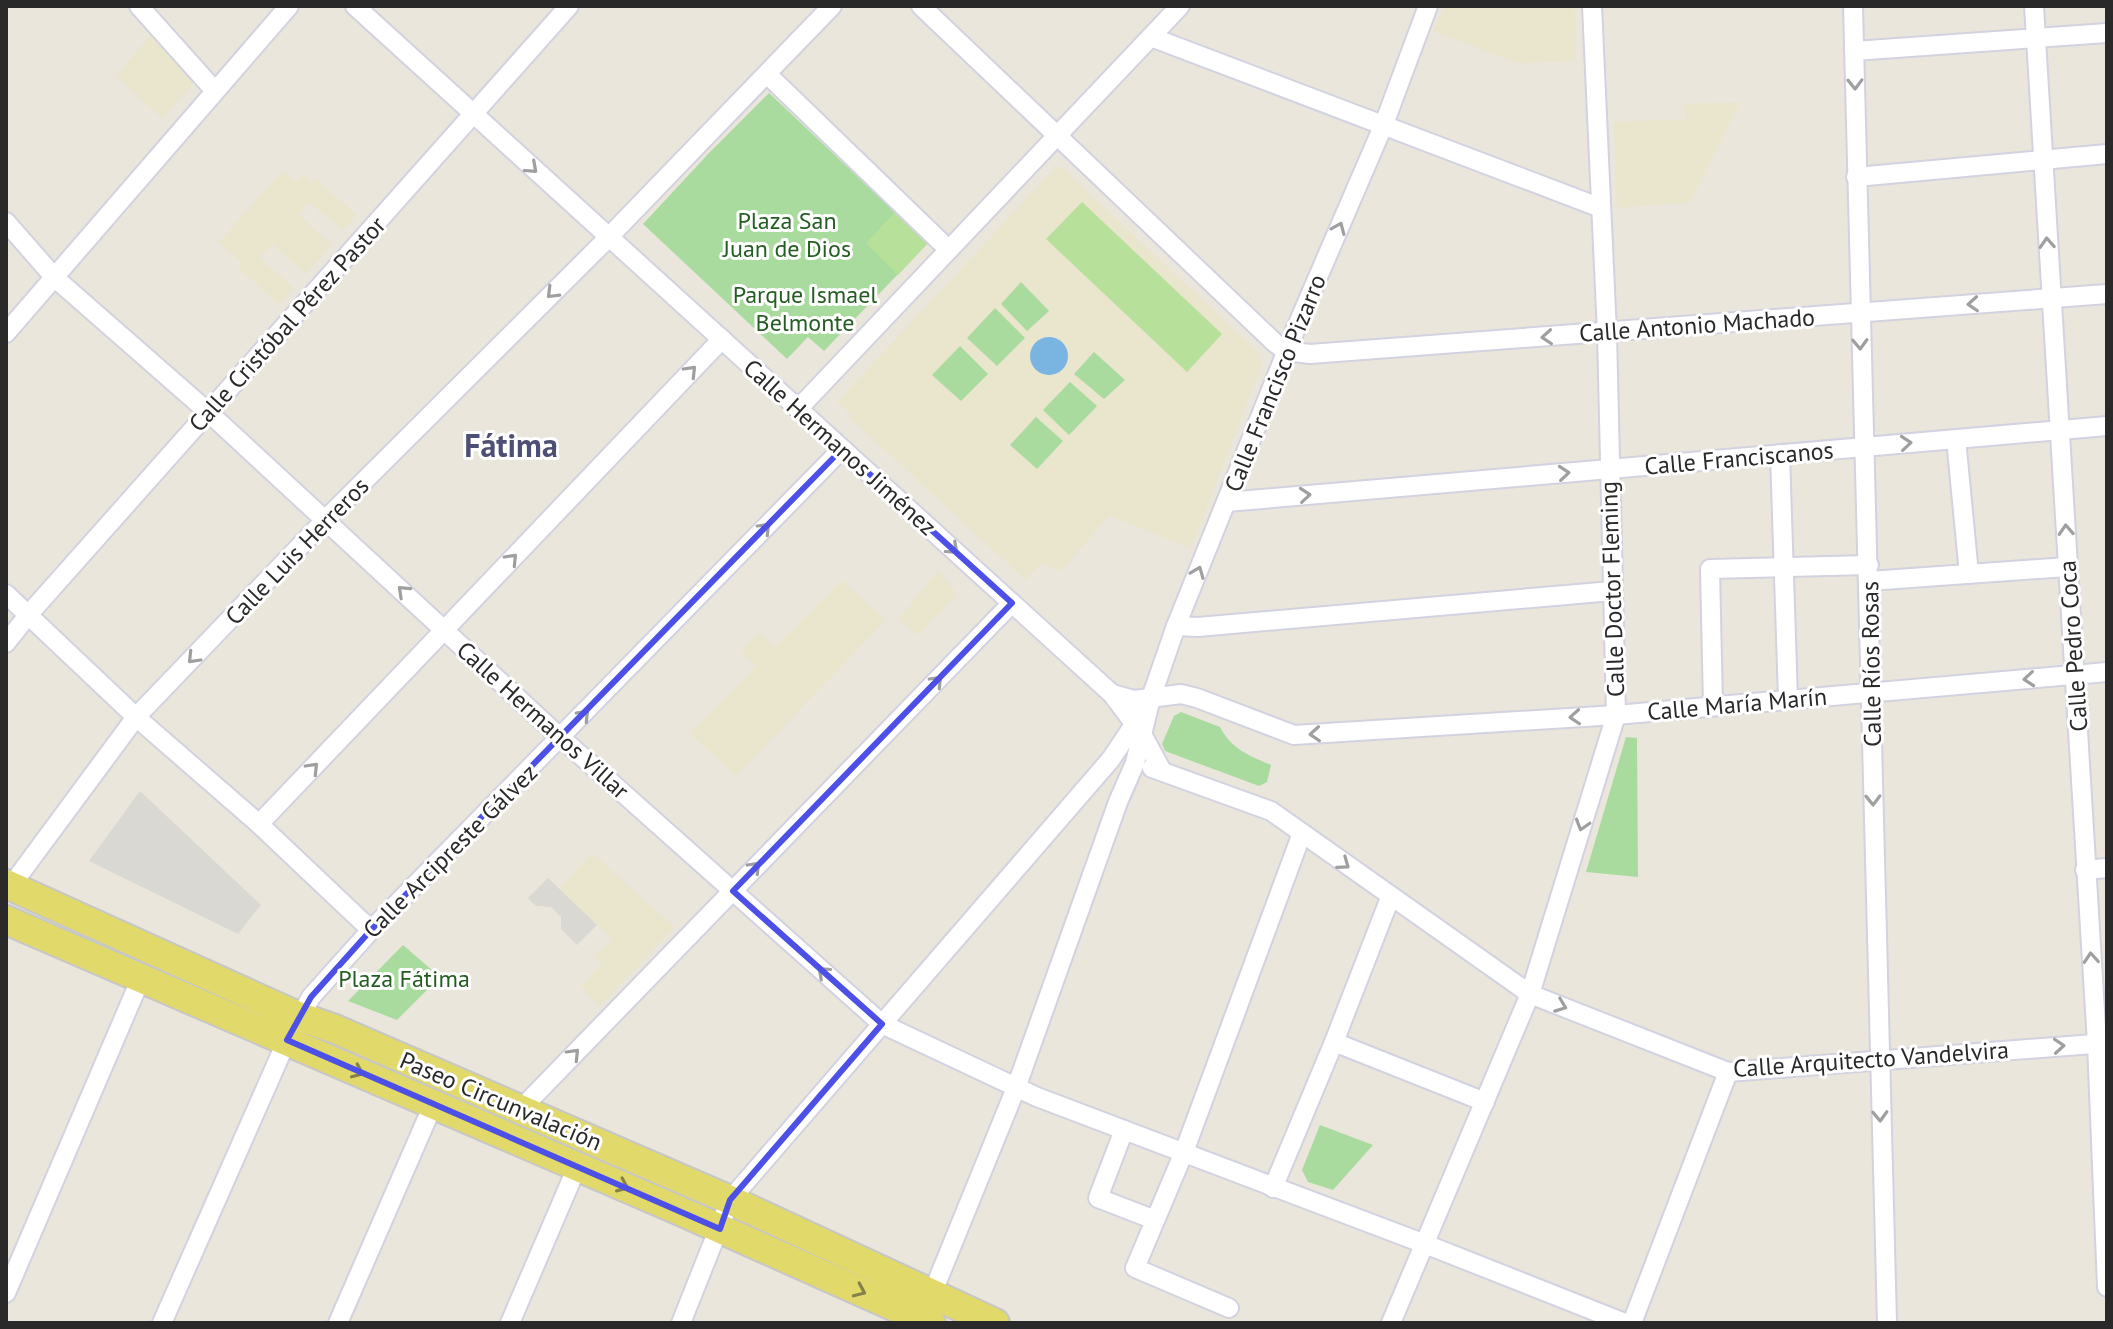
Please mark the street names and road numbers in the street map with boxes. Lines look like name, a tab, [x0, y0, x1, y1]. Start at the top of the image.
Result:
street label: Calle Cristóbal Pérez Pastor	[182, 210, 392, 438]
street label: Calle Francisco Pizarro	[1217, 270, 1333, 496]
street label: Calle Antonio Machado	[1578, 301, 1816, 349]
street label: Calle Hermanos Jiménez	[737, 352, 943, 542]
street label: Calle Franciscanos	[1643, 434, 1835, 482]
street label: Calle Luis Herreros	[219, 471, 375, 631]
street label: Calle Doctor Fleming	[1593, 480, 1631, 698]
street label: Calle Pedro Coca	[2052, 559, 2094, 733]
street label: Calle Ríos Rosas	[1854, 581, 1888, 747]
street label: Calle Hermanos Villar	[450, 634, 636, 806]
street label: Calle María Marín	[1646, 681, 1828, 727]
street label: Calle Arcipreste Gálvez	[356, 757, 544, 945]
street label: Calle Arquitecto Vandelvira	[1732, 1034, 2010, 1084]
street label: Paseo Circunvalación	[395, 1044, 607, 1158]

